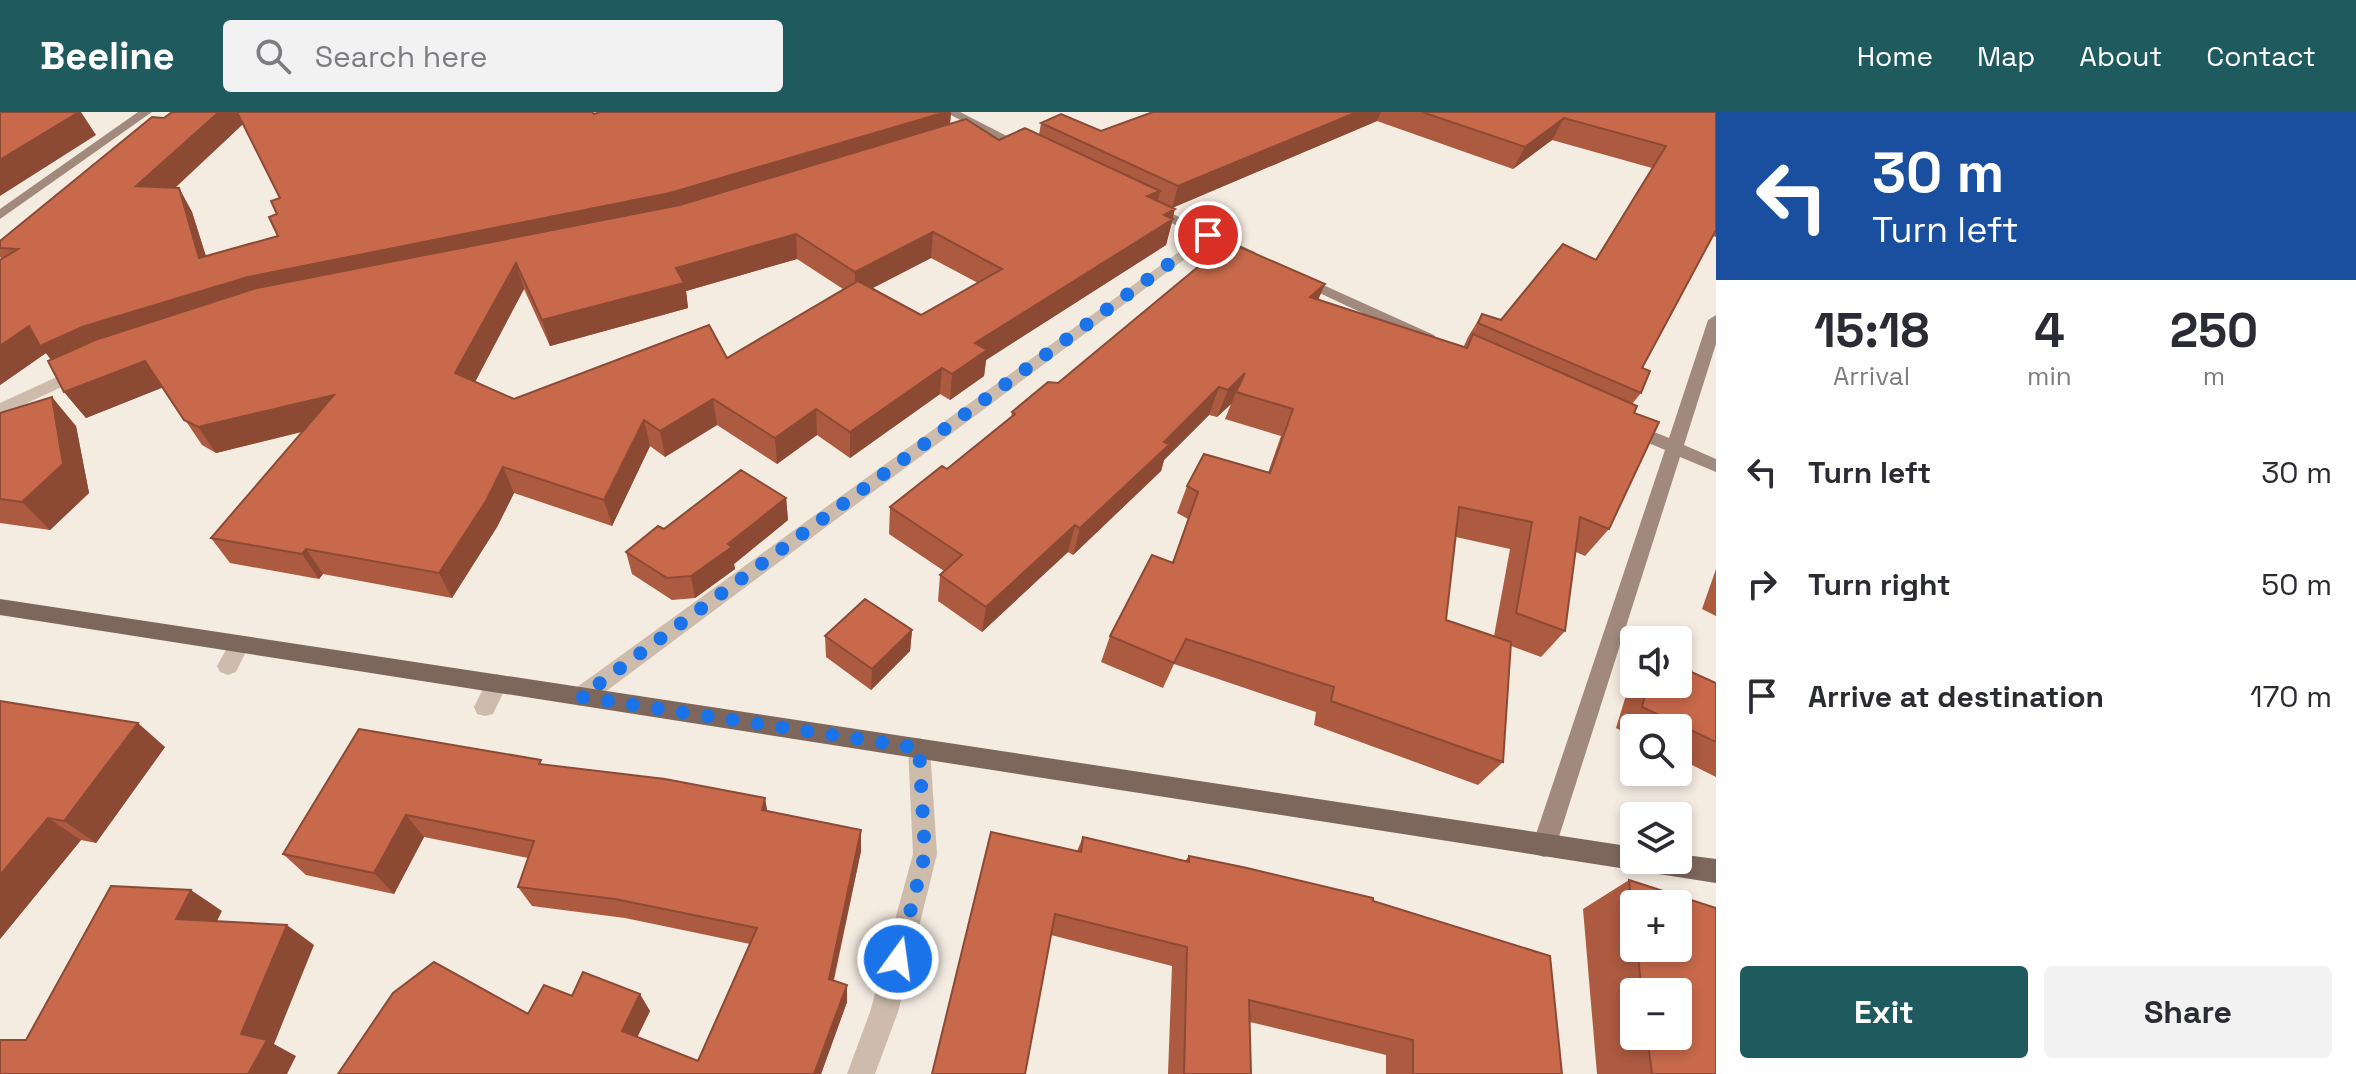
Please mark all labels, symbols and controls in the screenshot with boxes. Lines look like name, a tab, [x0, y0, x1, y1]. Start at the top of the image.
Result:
search box	[223, 20, 783, 92]
text: Beeline	[40, 32, 175, 80]
icon: search	[251, 34, 295, 78]
text: Search here	[315, 37, 488, 76]
text: Home	[1857, 38, 1933, 74]
text: Map	[1977, 38, 2035, 74]
text: About	[2079, 38, 2162, 74]
text: Contact	[2206, 38, 2316, 74]
text: 30 m	[1872, 137, 2004, 208]
icon: left	[1740, 144, 1844, 248]
pin	[1174, 201, 1242, 269]
text: Turn left	[1872, 207, 2019, 253]
icon: arrive	[1186, 213, 1230, 257]
text: 15:18	[1814, 300, 1929, 361]
text: 4	[2034, 300, 2065, 361]
text: 250	[2170, 300, 2258, 361]
text: Arrival	[1833, 359, 1910, 393]
text: min	[2027, 359, 2072, 393]
text: m	[2203, 359, 2225, 393]
icon: left	[1740, 450, 1784, 494]
text: Turn left	[1808, 453, 1931, 492]
text: 30 m	[2261, 453, 2332, 492]
icon: right	[1740, 562, 1784, 606]
text: Turn right	[1808, 565, 1951, 604]
text: 50 m	[2261, 565, 2332, 604]
map controls	[1620, 626, 1692, 1050]
button: sound	[1620, 626, 1692, 698]
icon: arrive	[1740, 674, 1784, 718]
text: Arrive at destination	[1808, 677, 2104, 716]
text: 170 m	[2250, 677, 2332, 716]
button: search	[1620, 714, 1692, 786]
button: layers	[1620, 802, 1692, 874]
button: +	[1620, 890, 1692, 962]
position arrow	[856, 917, 940, 1001]
button: Exit	[1740, 966, 2028, 1058]
button: Share	[2044, 966, 2332, 1058]
button: −	[1620, 978, 1692, 1050]

